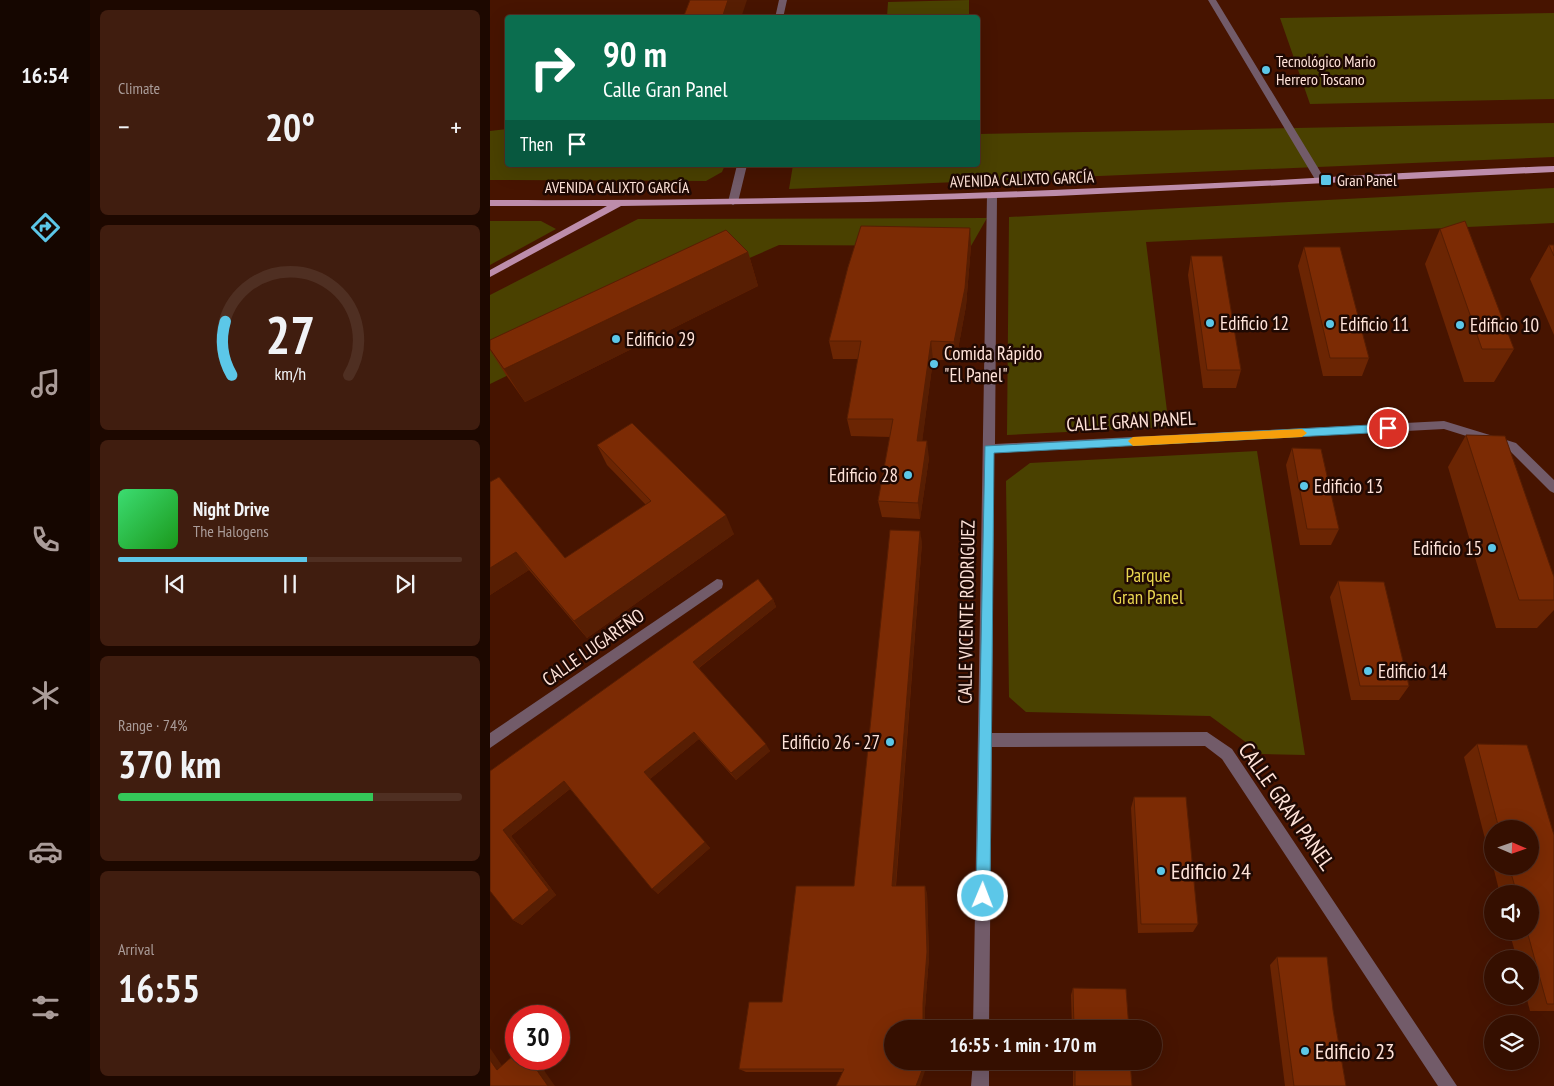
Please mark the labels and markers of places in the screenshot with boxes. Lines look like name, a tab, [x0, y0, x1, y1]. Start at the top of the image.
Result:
place label: Tecnológico Mario Herrero Toscano	[1276, 51, 1376, 89]
marker: Tecnológico Mario Herrero Toscano	[1260, 64, 1272, 76]
place label: Gran Panel	[1337, 170, 1397, 190]
marker: Gran Panel	[1319, 173, 1333, 187]
place label: Edificio 12	[1220, 311, 1289, 335]
place label: Edificio 11	[1340, 312, 1409, 336]
place label: Edificio 10	[1470, 313, 1539, 337]
marker: Edificio 12	[1204, 317, 1216, 329]
marker: Edificio 11	[1324, 318, 1336, 330]
marker: Edificio 10	[1454, 319, 1466, 331]
place label: Edificio 29	[626, 327, 695, 351]
marker: Edificio 29	[610, 333, 622, 345]
place label: Comida Rápido "El Panel"	[944, 341, 1042, 387]
marker: Comida Rápido "El Panel"	[928, 358, 940, 370]
pin	[1367, 407, 1409, 449]
place label: Edificio 28	[829, 463, 898, 487]
marker: Edificio 28	[902, 469, 914, 481]
place label: Edificio 13	[1314, 474, 1383, 498]
marker: Edificio 13	[1298, 480, 1310, 492]
place label: Edificio 15	[1413, 536, 1482, 560]
marker: Edificio 15	[1486, 542, 1498, 554]
place label: Edificio 14	[1378, 659, 1447, 683]
marker: Edificio 14	[1362, 665, 1374, 677]
place label: Edificio 26 - 27	[782, 730, 880, 754]
marker: Edificio 26 - 27	[884, 736, 896, 748]
place label: Edificio 24	[1171, 857, 1251, 885]
marker: Edificio 24	[1155, 865, 1167, 877]
place label: Edificio 23	[1315, 1037, 1395, 1065]
marker: Edificio 23	[1299, 1045, 1311, 1057]

